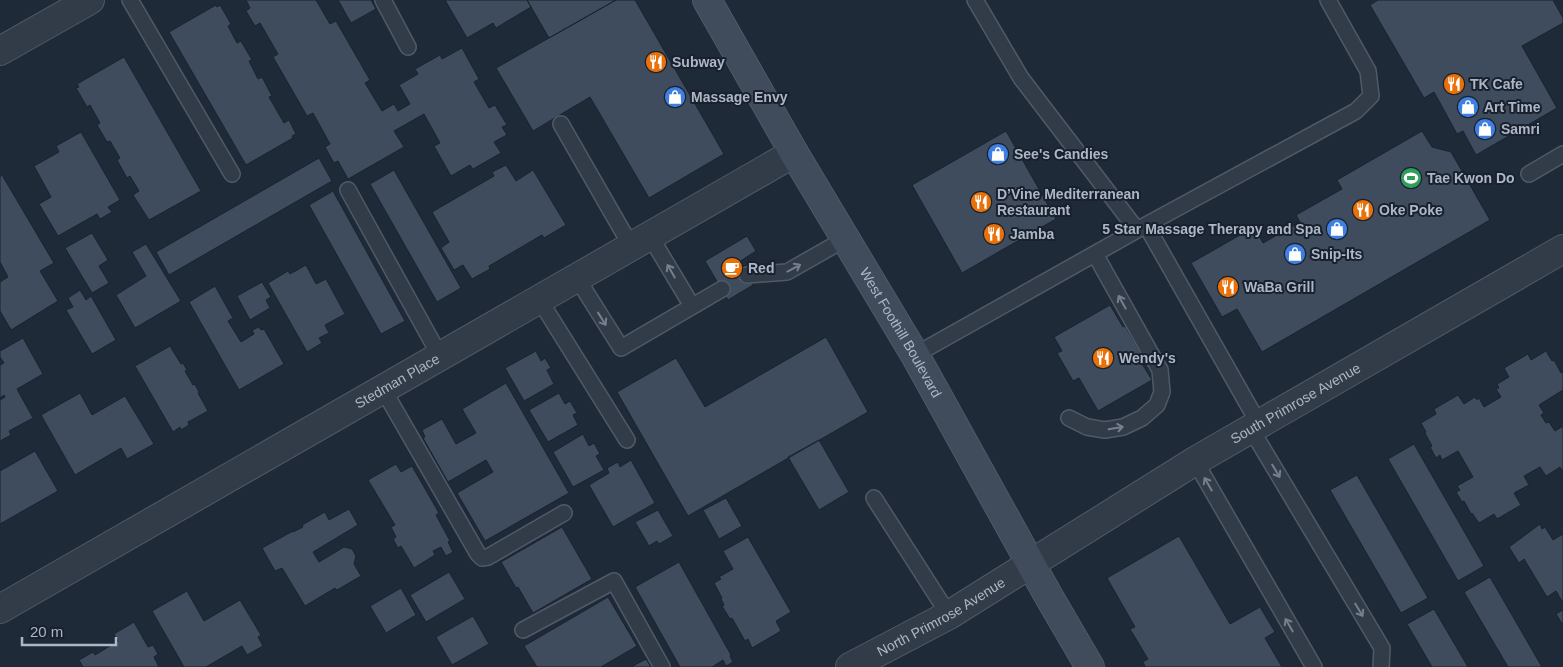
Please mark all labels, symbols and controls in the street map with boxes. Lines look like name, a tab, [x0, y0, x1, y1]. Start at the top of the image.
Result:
restaurant icon: Subway	[644, 50, 668, 74]
place label: Subway	[672, 54, 725, 70]
restaurant icon: TK Cafe	[1442, 72, 1466, 96]
place label: TK Cafe	[1470, 76, 1523, 92]
shop icon: Massage Envy	[663, 85, 687, 109]
place label: Massage Envy	[691, 89, 788, 105]
shop icon: Art Time	[1456, 95, 1480, 119]
place label: Art Time	[1484, 99, 1541, 115]
shop icon: Samri	[1473, 117, 1497, 141]
place label: Samri	[1501, 121, 1540, 137]
shop icon: See's Candies	[986, 142, 1010, 166]
place label: See's Candies	[1014, 146, 1109, 162]
sports icon: Tae Kwon Do	[1399, 166, 1423, 190]
place label: Tae Kwon Do	[1427, 170, 1515, 186]
place label: D’Vine Mediterranean Restaurant	[997, 186, 1140, 218]
restaurant icon: D’Vine Mediterranean Restaurant	[969, 190, 993, 214]
restaurant icon: Oke Poke	[1351, 198, 1375, 222]
place label: Oke Poke	[1379, 202, 1443, 218]
shop icon: 5 Star Massage Therapy and Spa	[1325, 217, 1349, 241]
place label: 5 Star Massage Therapy and Spa	[1102, 221, 1321, 237]
restaurant icon: Jamba	[982, 222, 1006, 246]
place label: Jamba	[1010, 226, 1055, 242]
shop icon: Snip-Its	[1283, 242, 1307, 266]
place label: Snip-Its	[1311, 246, 1363, 262]
cafe icon: Red	[720, 256, 744, 280]
place label: Red	[748, 260, 774, 276]
one-way arrow	[786, 263, 801, 272]
one-way arrow	[665, 264, 675, 279]
street label: West Foothill Boulevard	[857, 265, 945, 400]
restaurant icon: WaBa Grill	[1216, 275, 1240, 299]
place label: WaBa Grill	[1244, 279, 1314, 295]
one-way arrow	[1117, 295, 1127, 309]
one-way arrow	[598, 312, 608, 326]
restaurant icon: Wendy's	[1091, 346, 1115, 370]
street label: Stedman Place	[352, 350, 443, 412]
place label: Wendy's	[1119, 350, 1176, 366]
street label: South Primrose Avenue	[1228, 359, 1363, 447]
one-way arrow	[1107, 422, 1123, 432]
one-way arrow	[1272, 463, 1282, 477]
one-way arrow	[1203, 477, 1213, 492]
street label: North Primrose Avenue	[874, 574, 1008, 659]
one-way arrow	[1355, 603, 1365, 617]
scale bar	[22, 614, 116, 646]
one-way arrow	[1284, 618, 1294, 632]
text: 20 m	[30, 623, 63, 640]

